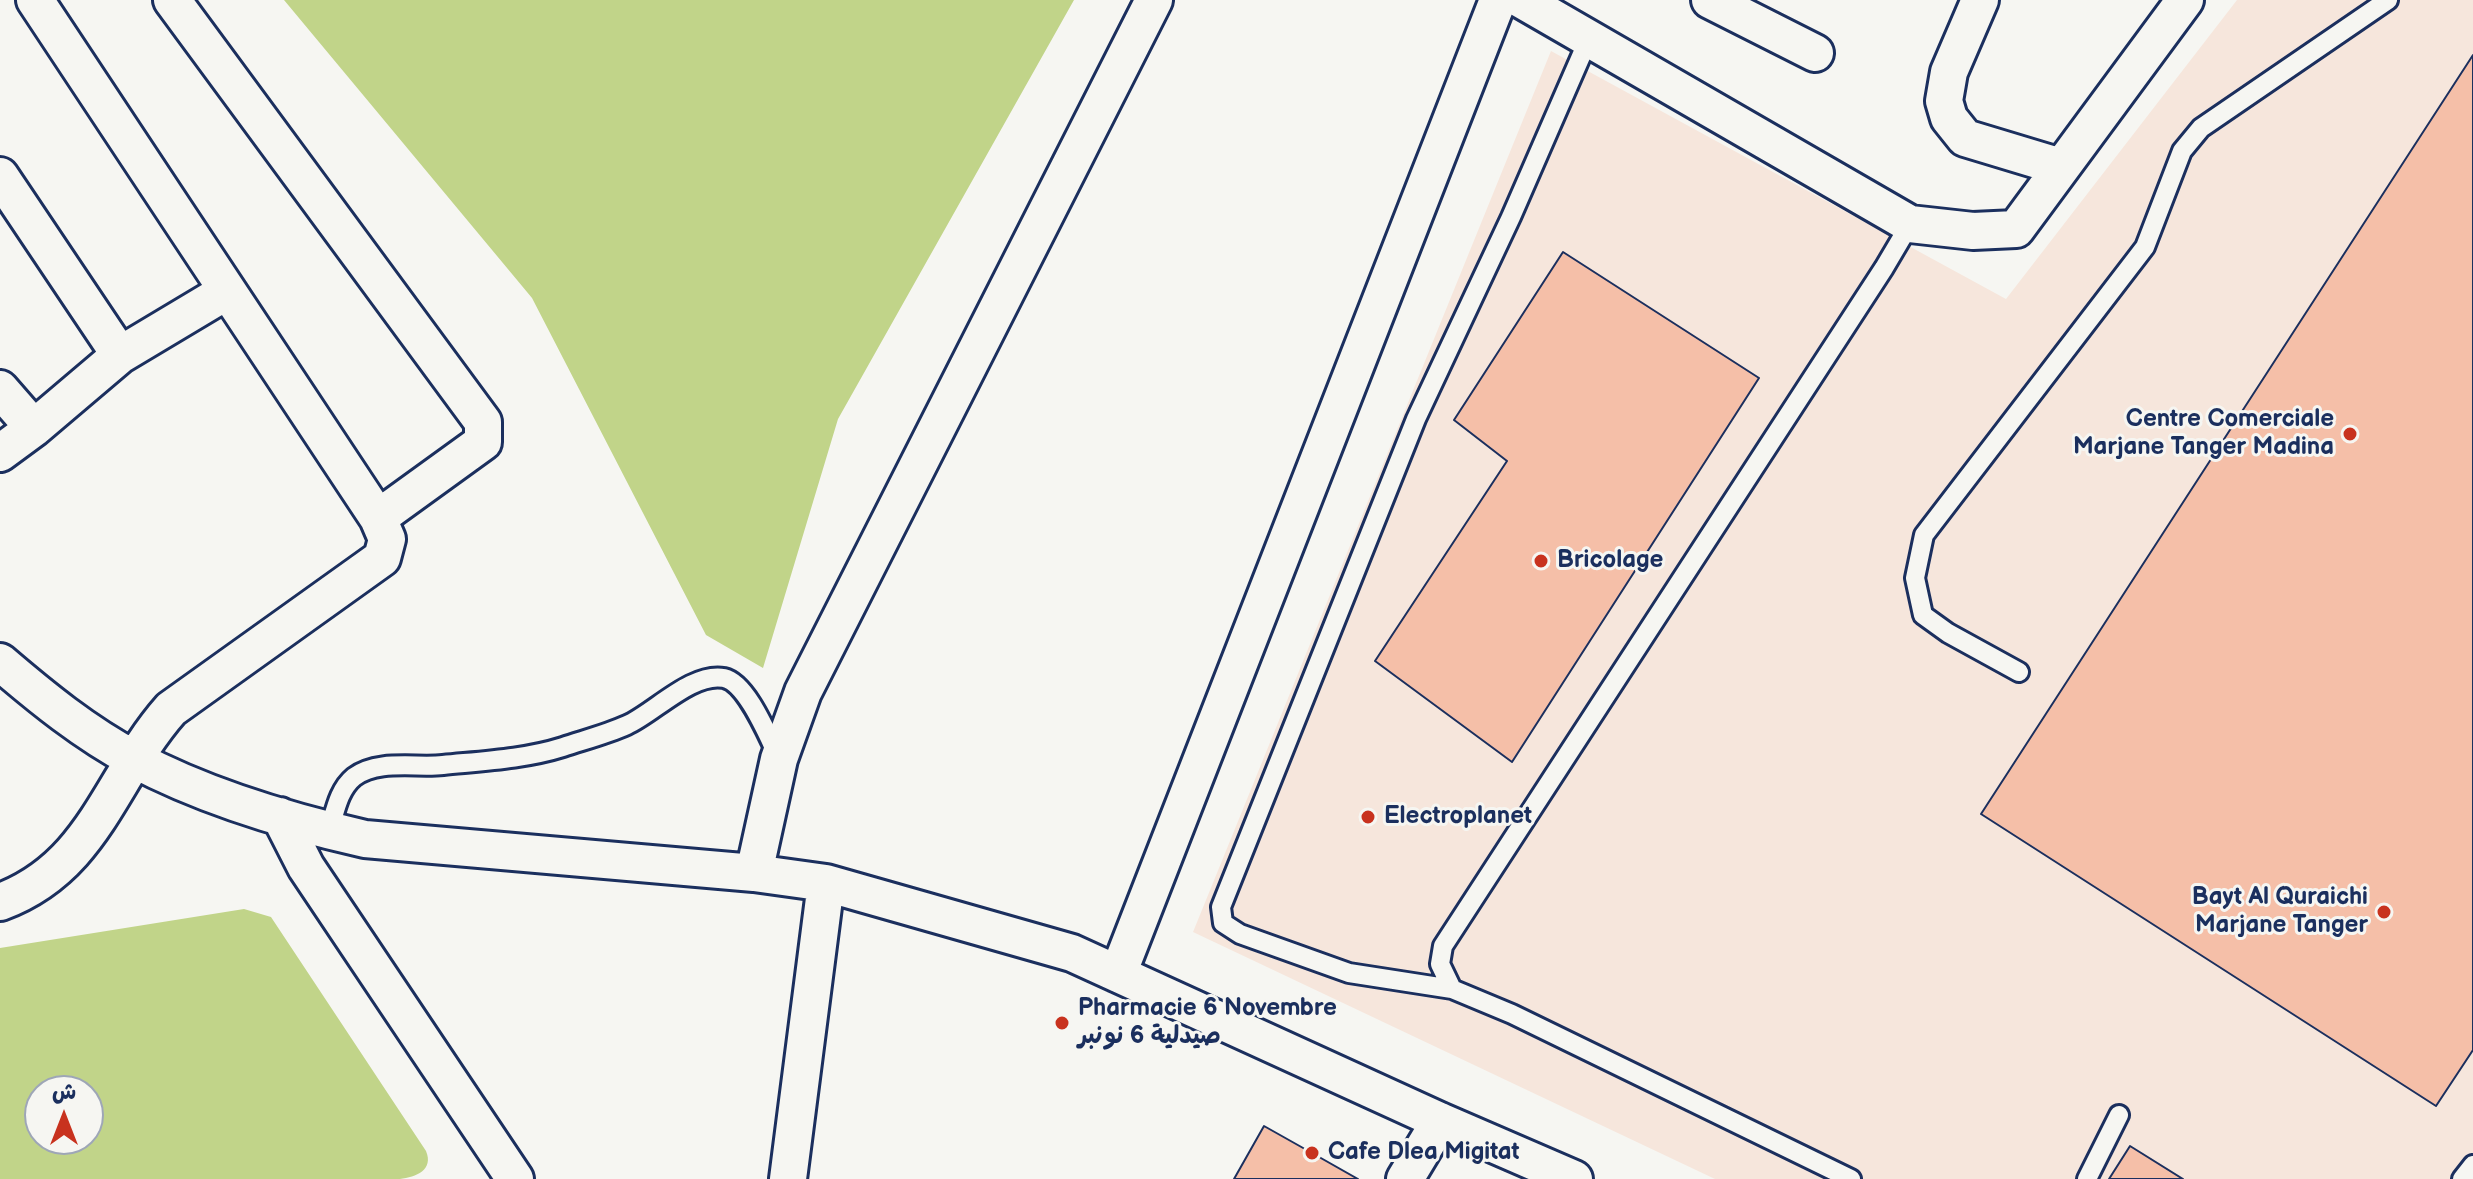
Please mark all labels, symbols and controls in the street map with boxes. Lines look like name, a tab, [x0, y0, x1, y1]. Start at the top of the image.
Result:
place label: Centre Comerciale Marjane Tanger Madina	[2073, 406, 2334, 462]
marker: Centre Comerciale Marjane Tanger Madina	[2341, 425, 2359, 443]
place label: Bricolage	[1557, 547, 1663, 575]
marker: Bricolage	[1532, 552, 1550, 570]
place label: Electroplanet	[1384, 803, 1532, 831]
marker: Electroplanet	[1359, 808, 1377, 826]
place label: Bayt Al Quraichi Marjane Tanger	[2192, 884, 2368, 940]
marker: Bayt Al Quraichi Marjane Tanger	[2375, 903, 2393, 921]
place label: Pharmacie 6 Novembre صيدلية 6 نونبر	[1078, 995, 1337, 1051]
marker: Pharmacie 6 Novembre صيدلية 6 نونبر	[1053, 1014, 1071, 1032]
north arrow	[24, 1075, 104, 1155]
text: ش	[52, 1079, 76, 1106]
place label: Cafe Dlea Migitat	[1328, 1139, 1520, 1167]
marker: Cafe Dlea Migitat	[1303, 1144, 1321, 1162]

